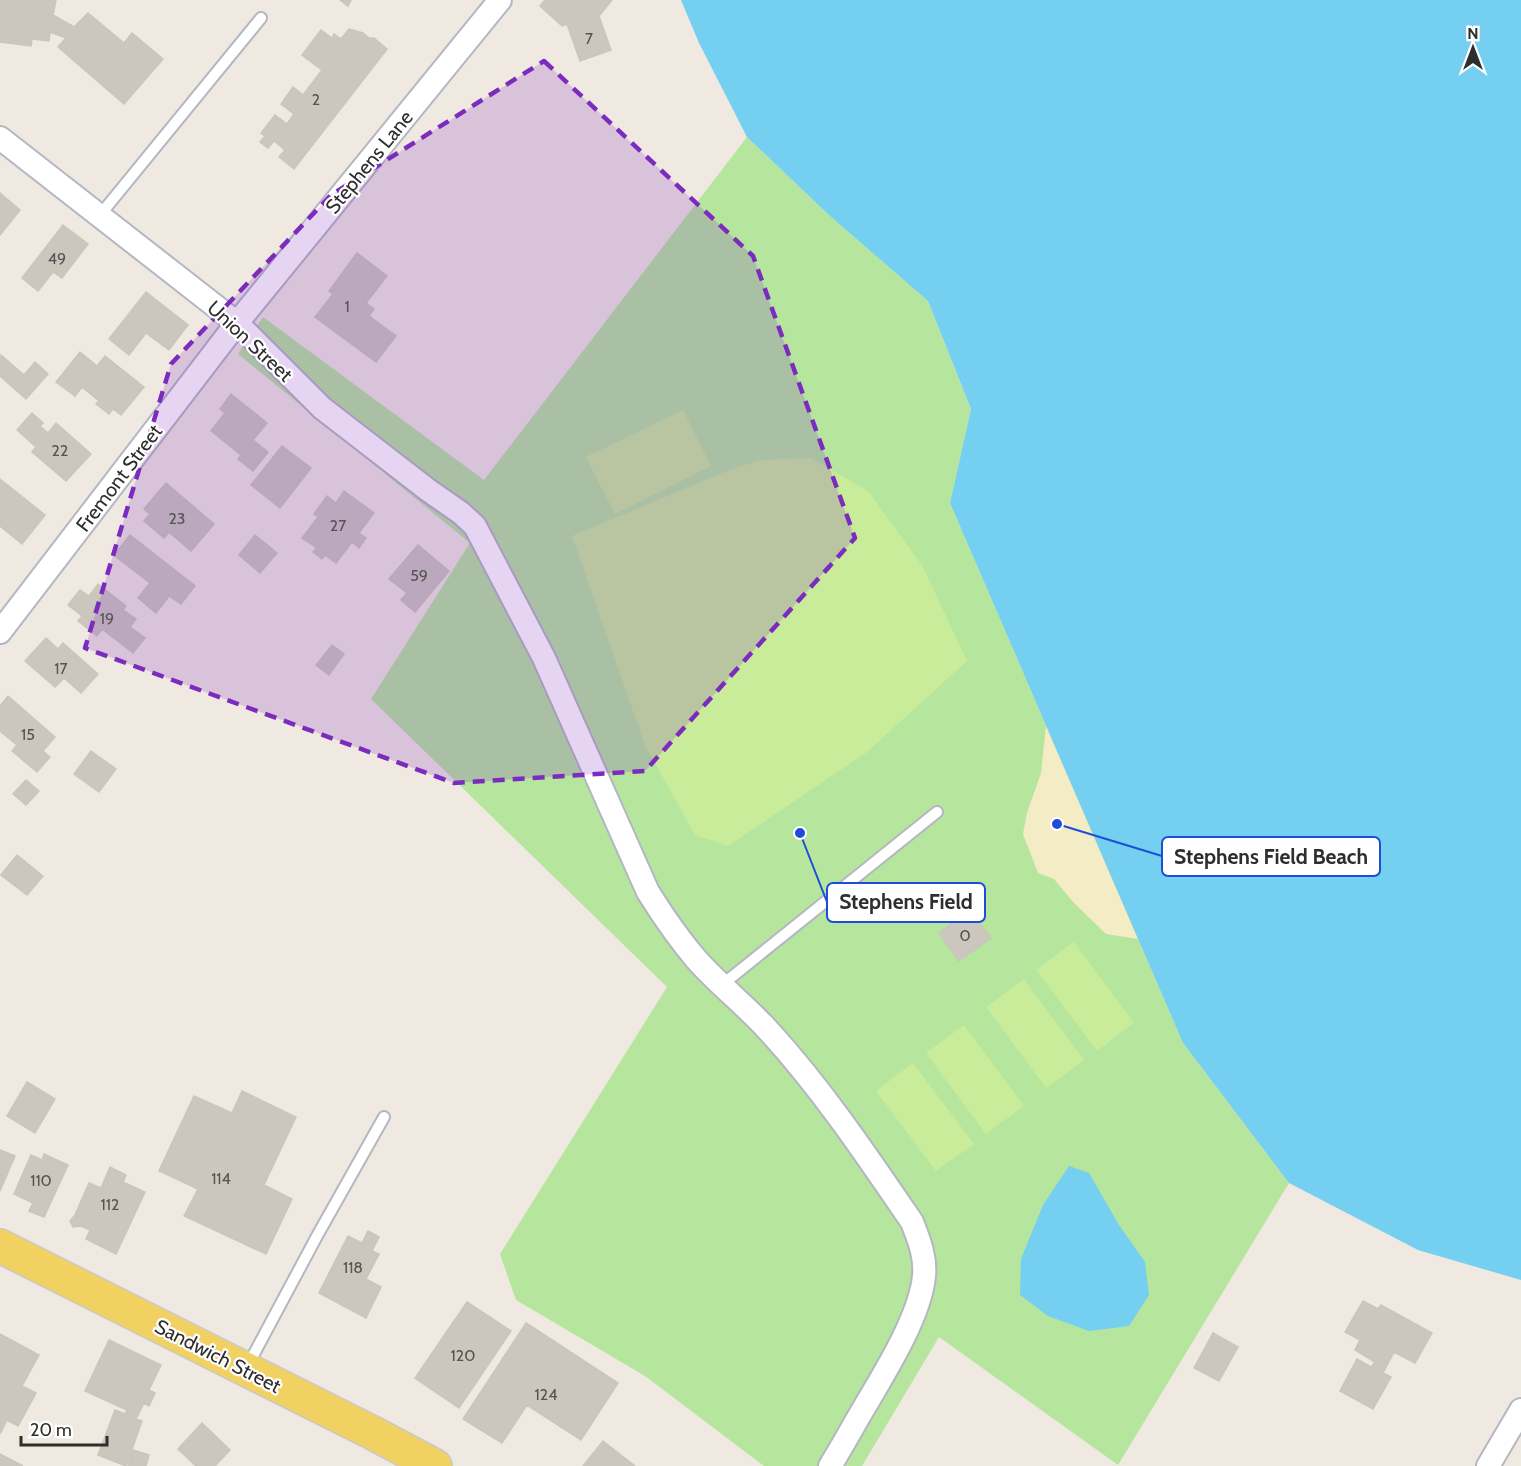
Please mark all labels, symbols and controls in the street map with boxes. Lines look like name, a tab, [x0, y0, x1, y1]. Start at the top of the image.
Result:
north arrow	[1443, 18, 1503, 78]
text: N	[1467, 24, 1479, 43]
house number: 7	[585, 29, 593, 48]
house number: 2	[312, 90, 320, 109]
street label: Stephens Lane	[320, 106, 418, 218]
house number: 49	[48, 249, 66, 268]
street label: Union Street	[202, 296, 298, 387]
house number: 1	[344, 297, 350, 316]
street label: Fremont Street	[71, 419, 167, 536]
house number: 22	[52, 441, 68, 460]
house number: 23	[168, 509, 186, 528]
house number: 27	[330, 516, 346, 535]
house number: 59	[410, 566, 428, 585]
house number: 19	[100, 609, 114, 628]
house number: 17	[54, 659, 68, 678]
house number: 15	[21, 725, 35, 744]
callout: Stephens Field Beach	[1162, 837, 1380, 876]
text: Stephens Field Beach	[1174, 844, 1368, 869]
callout: Stephens Field	[827, 883, 985, 922]
text: Stephens Field	[839, 889, 973, 914]
house number: 0	[959, 926, 971, 945]
house number: 114	[211, 1169, 231, 1188]
house number: 110	[30, 1171, 52, 1190]
house number: 112	[101, 1195, 119, 1214]
house number: 118	[343, 1258, 363, 1277]
street label: Sandwich Street	[151, 1314, 285, 1398]
house number: 120	[451, 1346, 475, 1365]
house number: 124	[535, 1385, 557, 1404]
scale bar	[21, 1409, 106, 1447]
text: 20 m	[30, 1419, 72, 1441]

